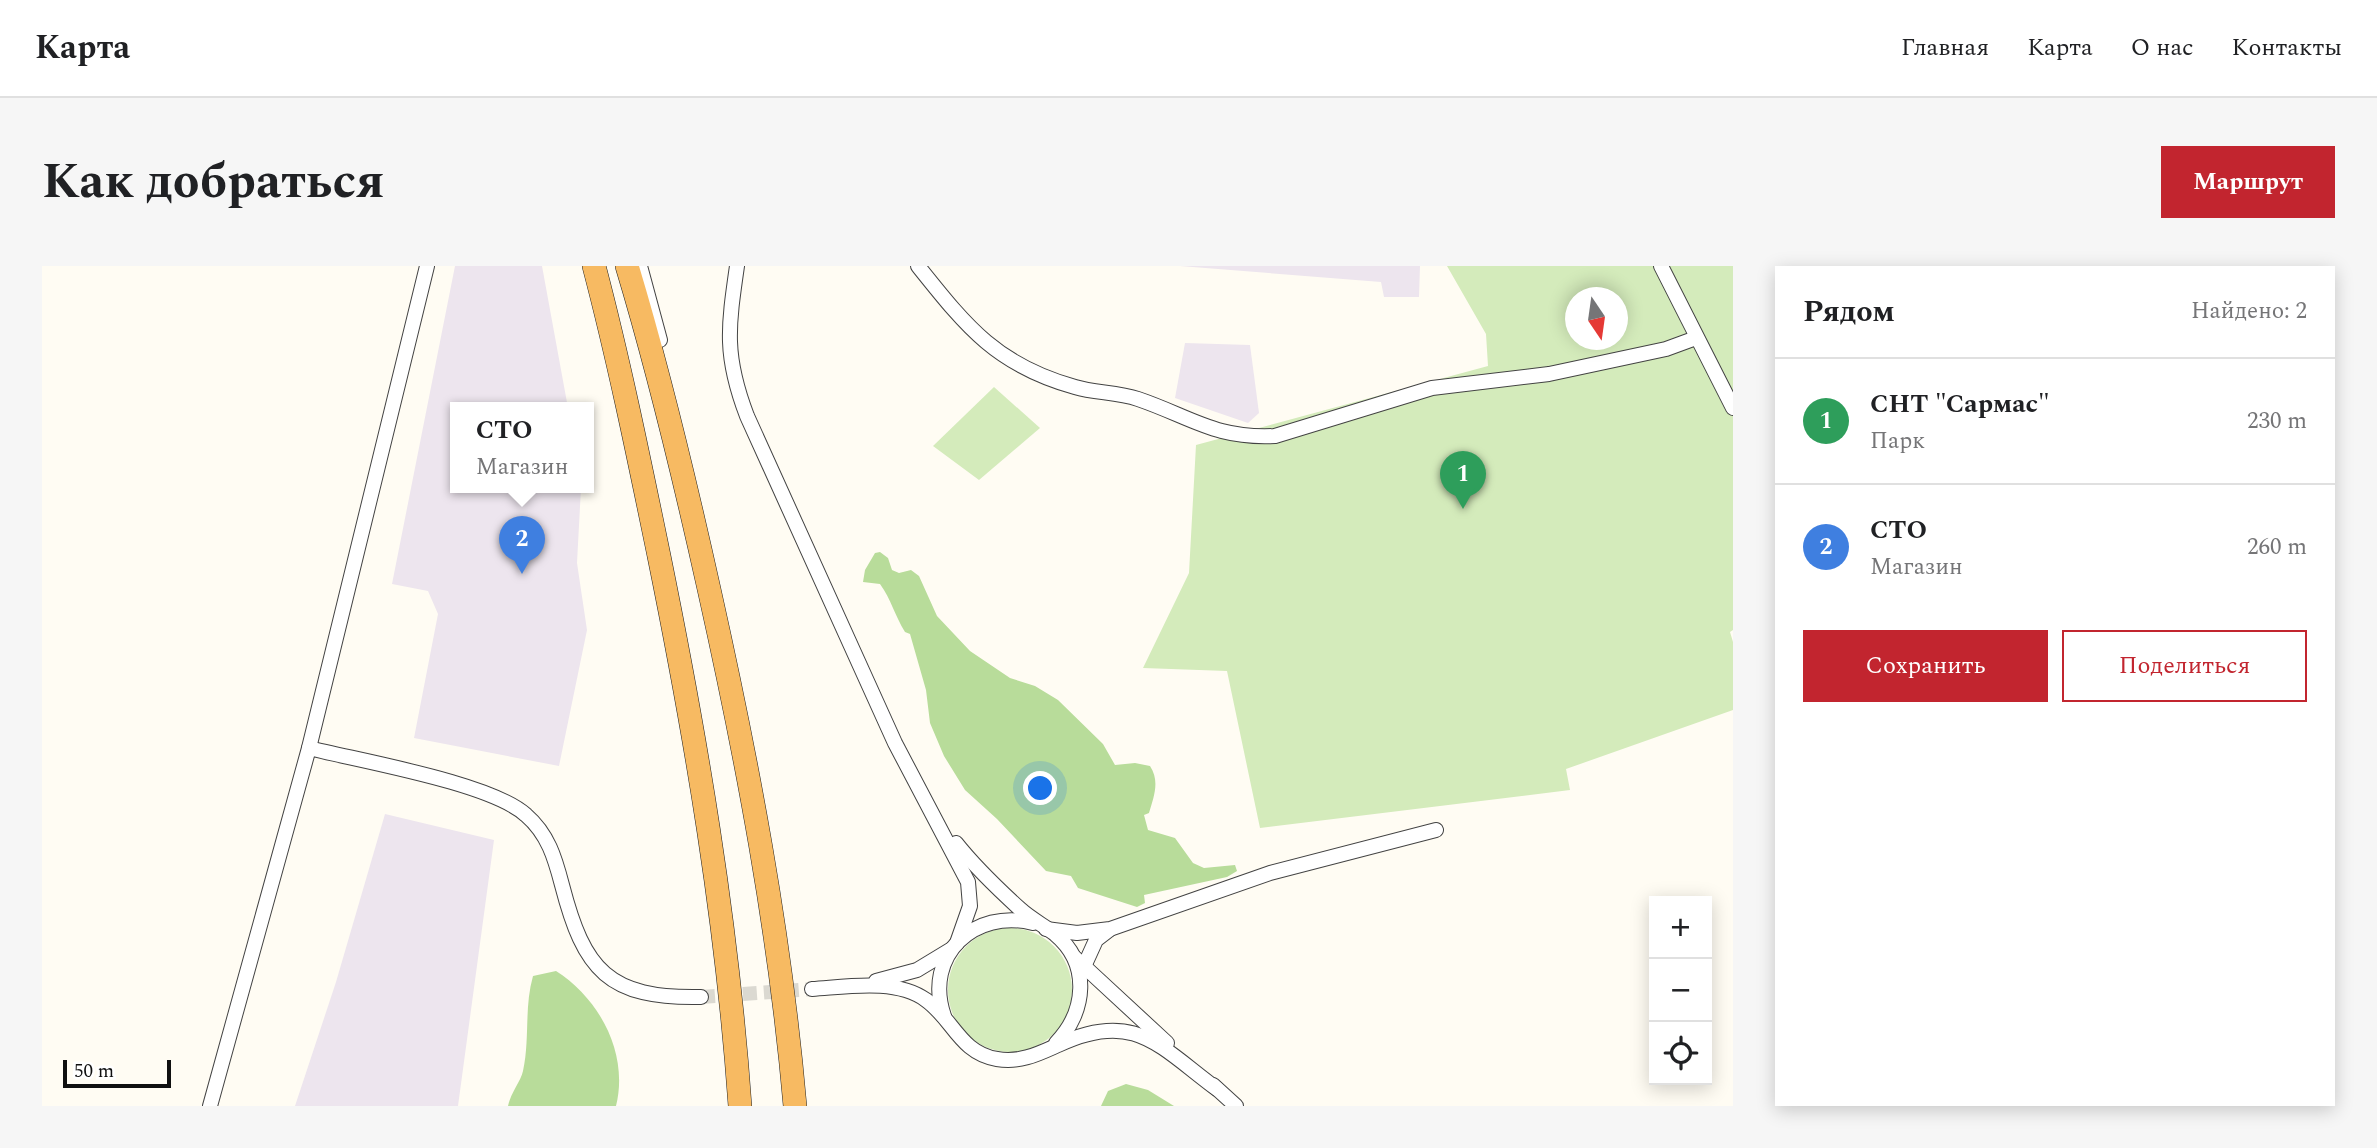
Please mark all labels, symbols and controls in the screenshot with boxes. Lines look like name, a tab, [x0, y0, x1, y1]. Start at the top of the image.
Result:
text: Карта	[35, 23, 130, 73]
text: Главная	[1901, 30, 1989, 66]
text: Карта	[2027, 30, 2093, 66]
text: О нас	[2131, 30, 2194, 66]
text: Контакты	[2232, 30, 2342, 66]
text: Как добраться	[42, 145, 384, 220]
button: Маршрут	[2161, 146, 2335, 218]
north arrow	[1565, 287, 1628, 350]
text: Рядом	[1803, 289, 1895, 335]
text: Найдено: 2	[2191, 294, 2307, 329]
text: СНТ "Сармас"	[1870, 384, 2050, 424]
popup	[450, 402, 594, 493]
text: 1	[1820, 404, 1832, 439]
text: 230 m	[2247, 404, 2307, 439]
text: СТО	[476, 410, 533, 450]
text: Парк	[1870, 424, 1925, 459]
text: Магазин	[476, 450, 568, 485]
pin: 1	[1440, 451, 1486, 509]
text: СТО	[1870, 510, 1927, 550]
pin: 2	[499, 516, 545, 574]
text: 2	[1820, 530, 1832, 565]
text: 260 m	[2247, 530, 2307, 565]
text: Магазин	[1870, 550, 1963, 585]
button: Сохранить	[1803, 630, 2048, 702]
button: Поделиться	[2062, 630, 2307, 702]
your location	[1023, 771, 1057, 805]
map controls	[1649, 896, 1712, 1085]
button: +	[1649, 896, 1712, 959]
button: −	[1649, 959, 1712, 1022]
button: locate	[1649, 1022, 1712, 1085]
scale bar	[63, 1057, 172, 1089]
text: 50 m	[74, 1057, 114, 1086]

